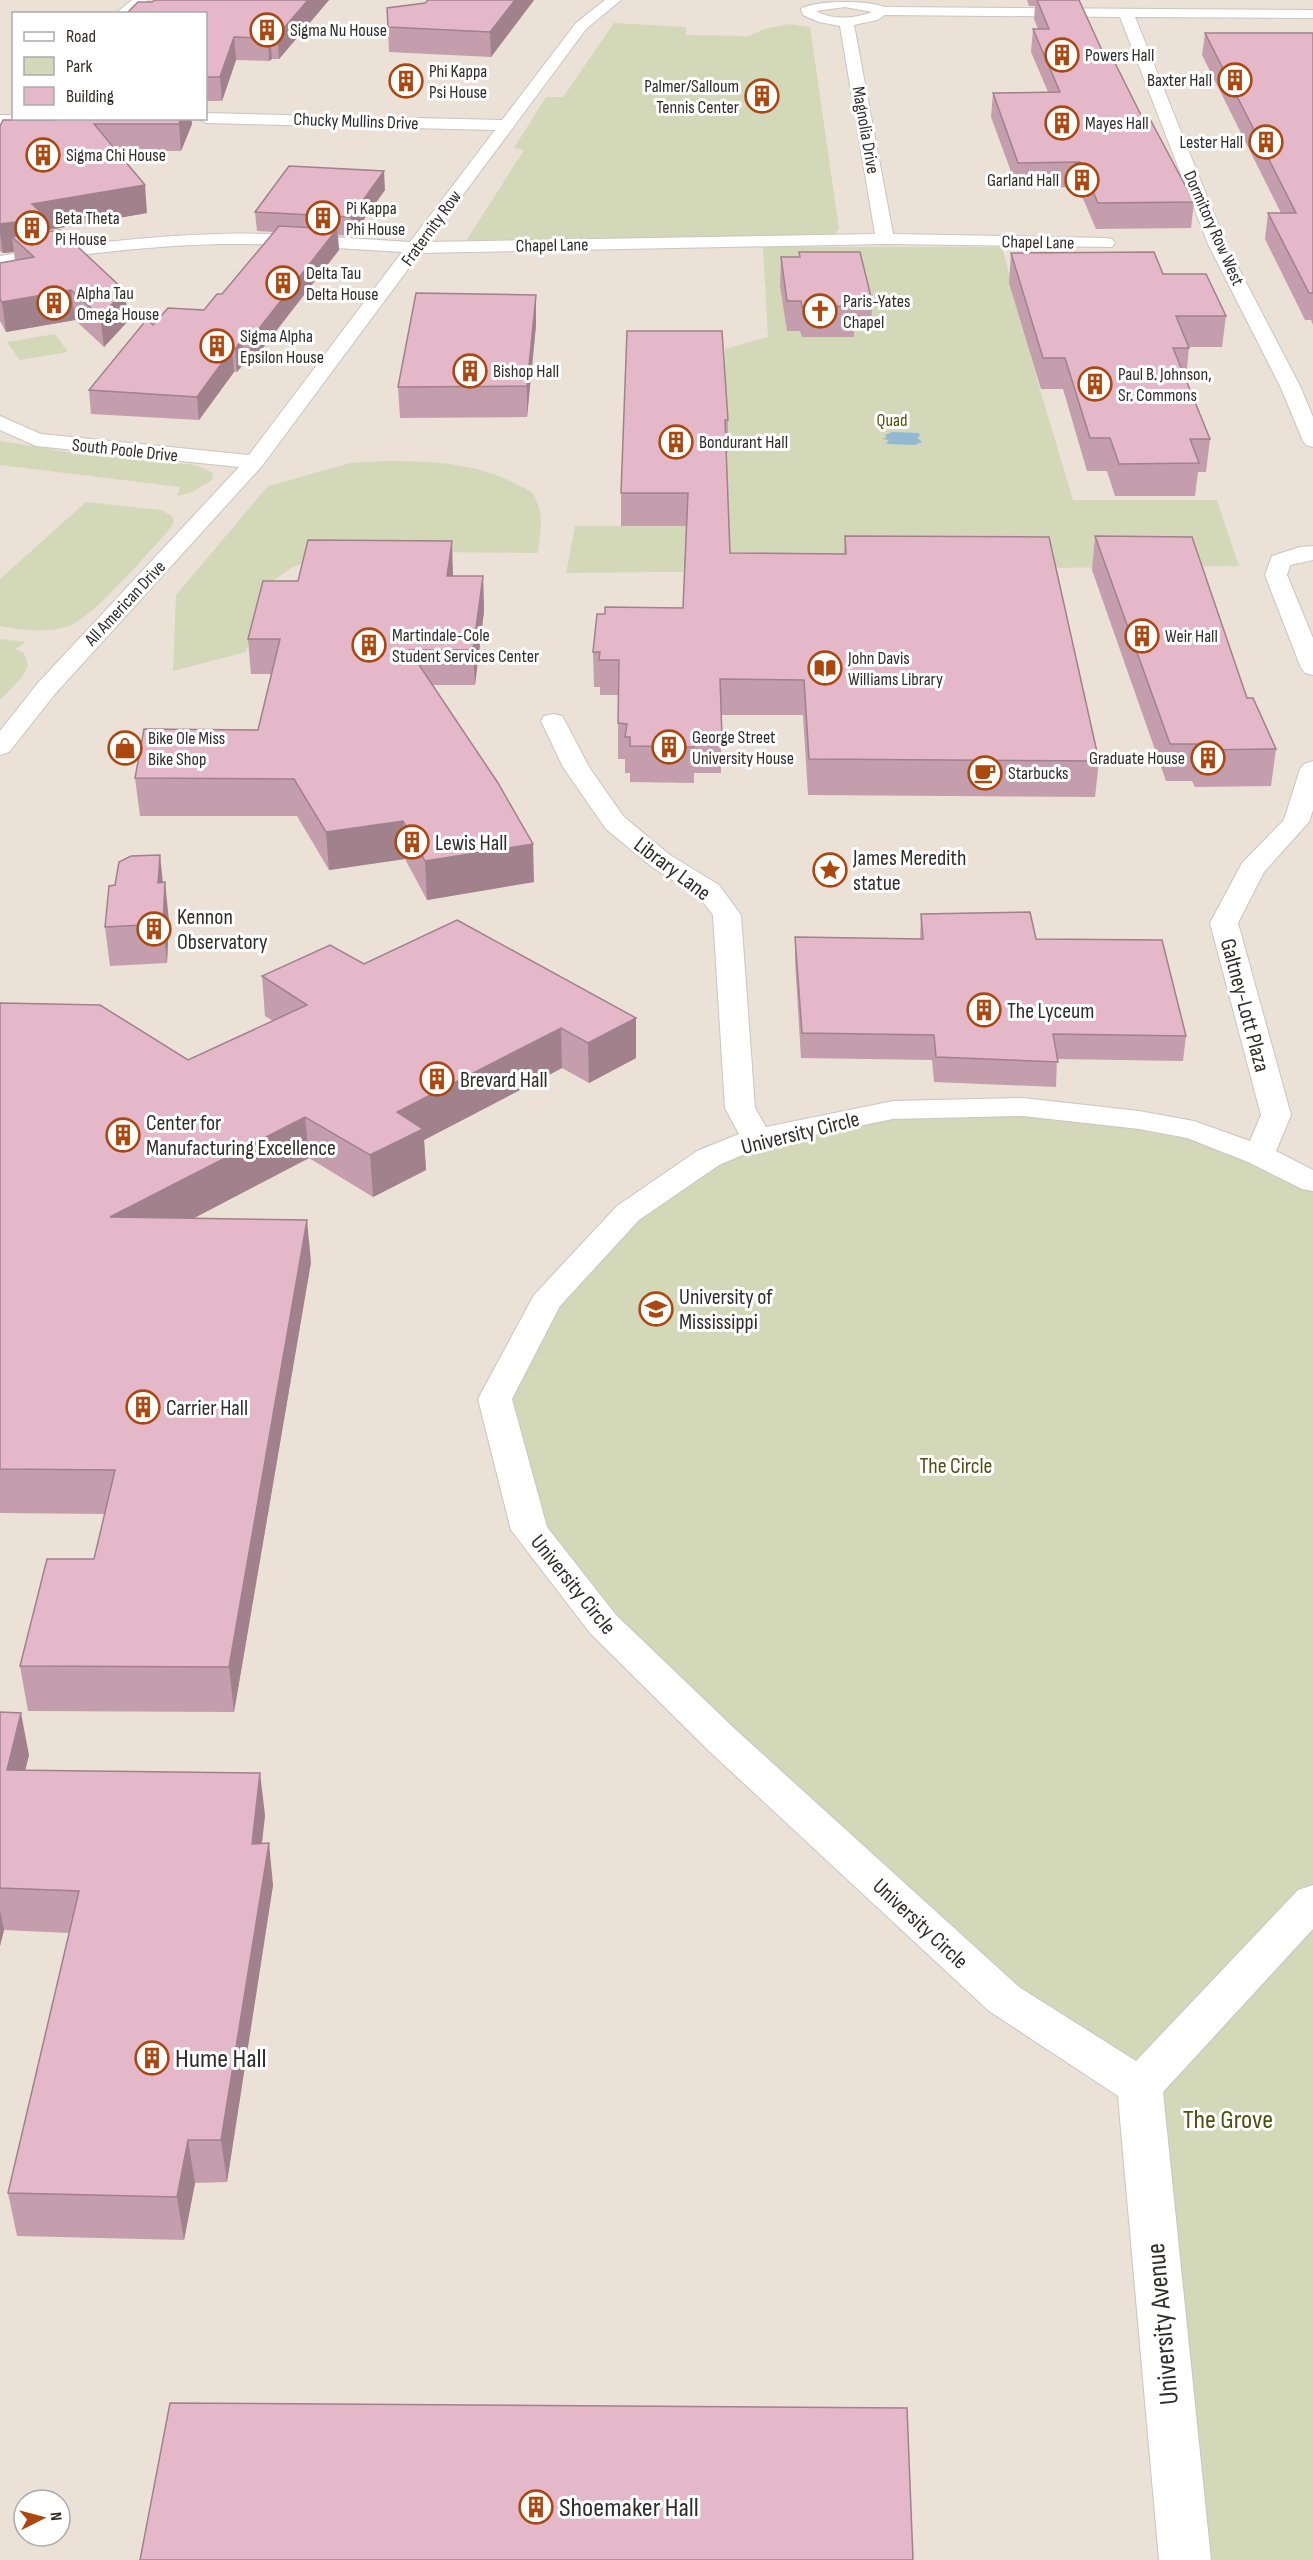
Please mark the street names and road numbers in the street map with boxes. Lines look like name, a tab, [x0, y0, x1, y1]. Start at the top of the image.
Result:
street label: Magnolia Drive	[848, 85, 884, 175]
street label: Chucky Mullins Drive	[293, 109, 419, 134]
street label: Dormitory Row West	[1179, 168, 1248, 289]
street label: Fraternity Row	[397, 186, 466, 270]
street label: Chapel Lane	[1001, 231, 1075, 254]
street label: Chapel Lane	[515, 234, 589, 257]
street label: South Poole Drive	[71, 435, 179, 466]
street label: All American Drive	[80, 556, 170, 651]
street label: Library Lane	[628, 832, 716, 907]
street label: Galtney-Lott Plaza	[1214, 936, 1275, 1075]
street label: University Circle	[739, 1106, 862, 1161]
street label: University Circle	[524, 1530, 621, 1640]
street label: University Circle	[867, 1873, 973, 1975]
street label: University Avenue	[1140, 2242, 1186, 2406]

